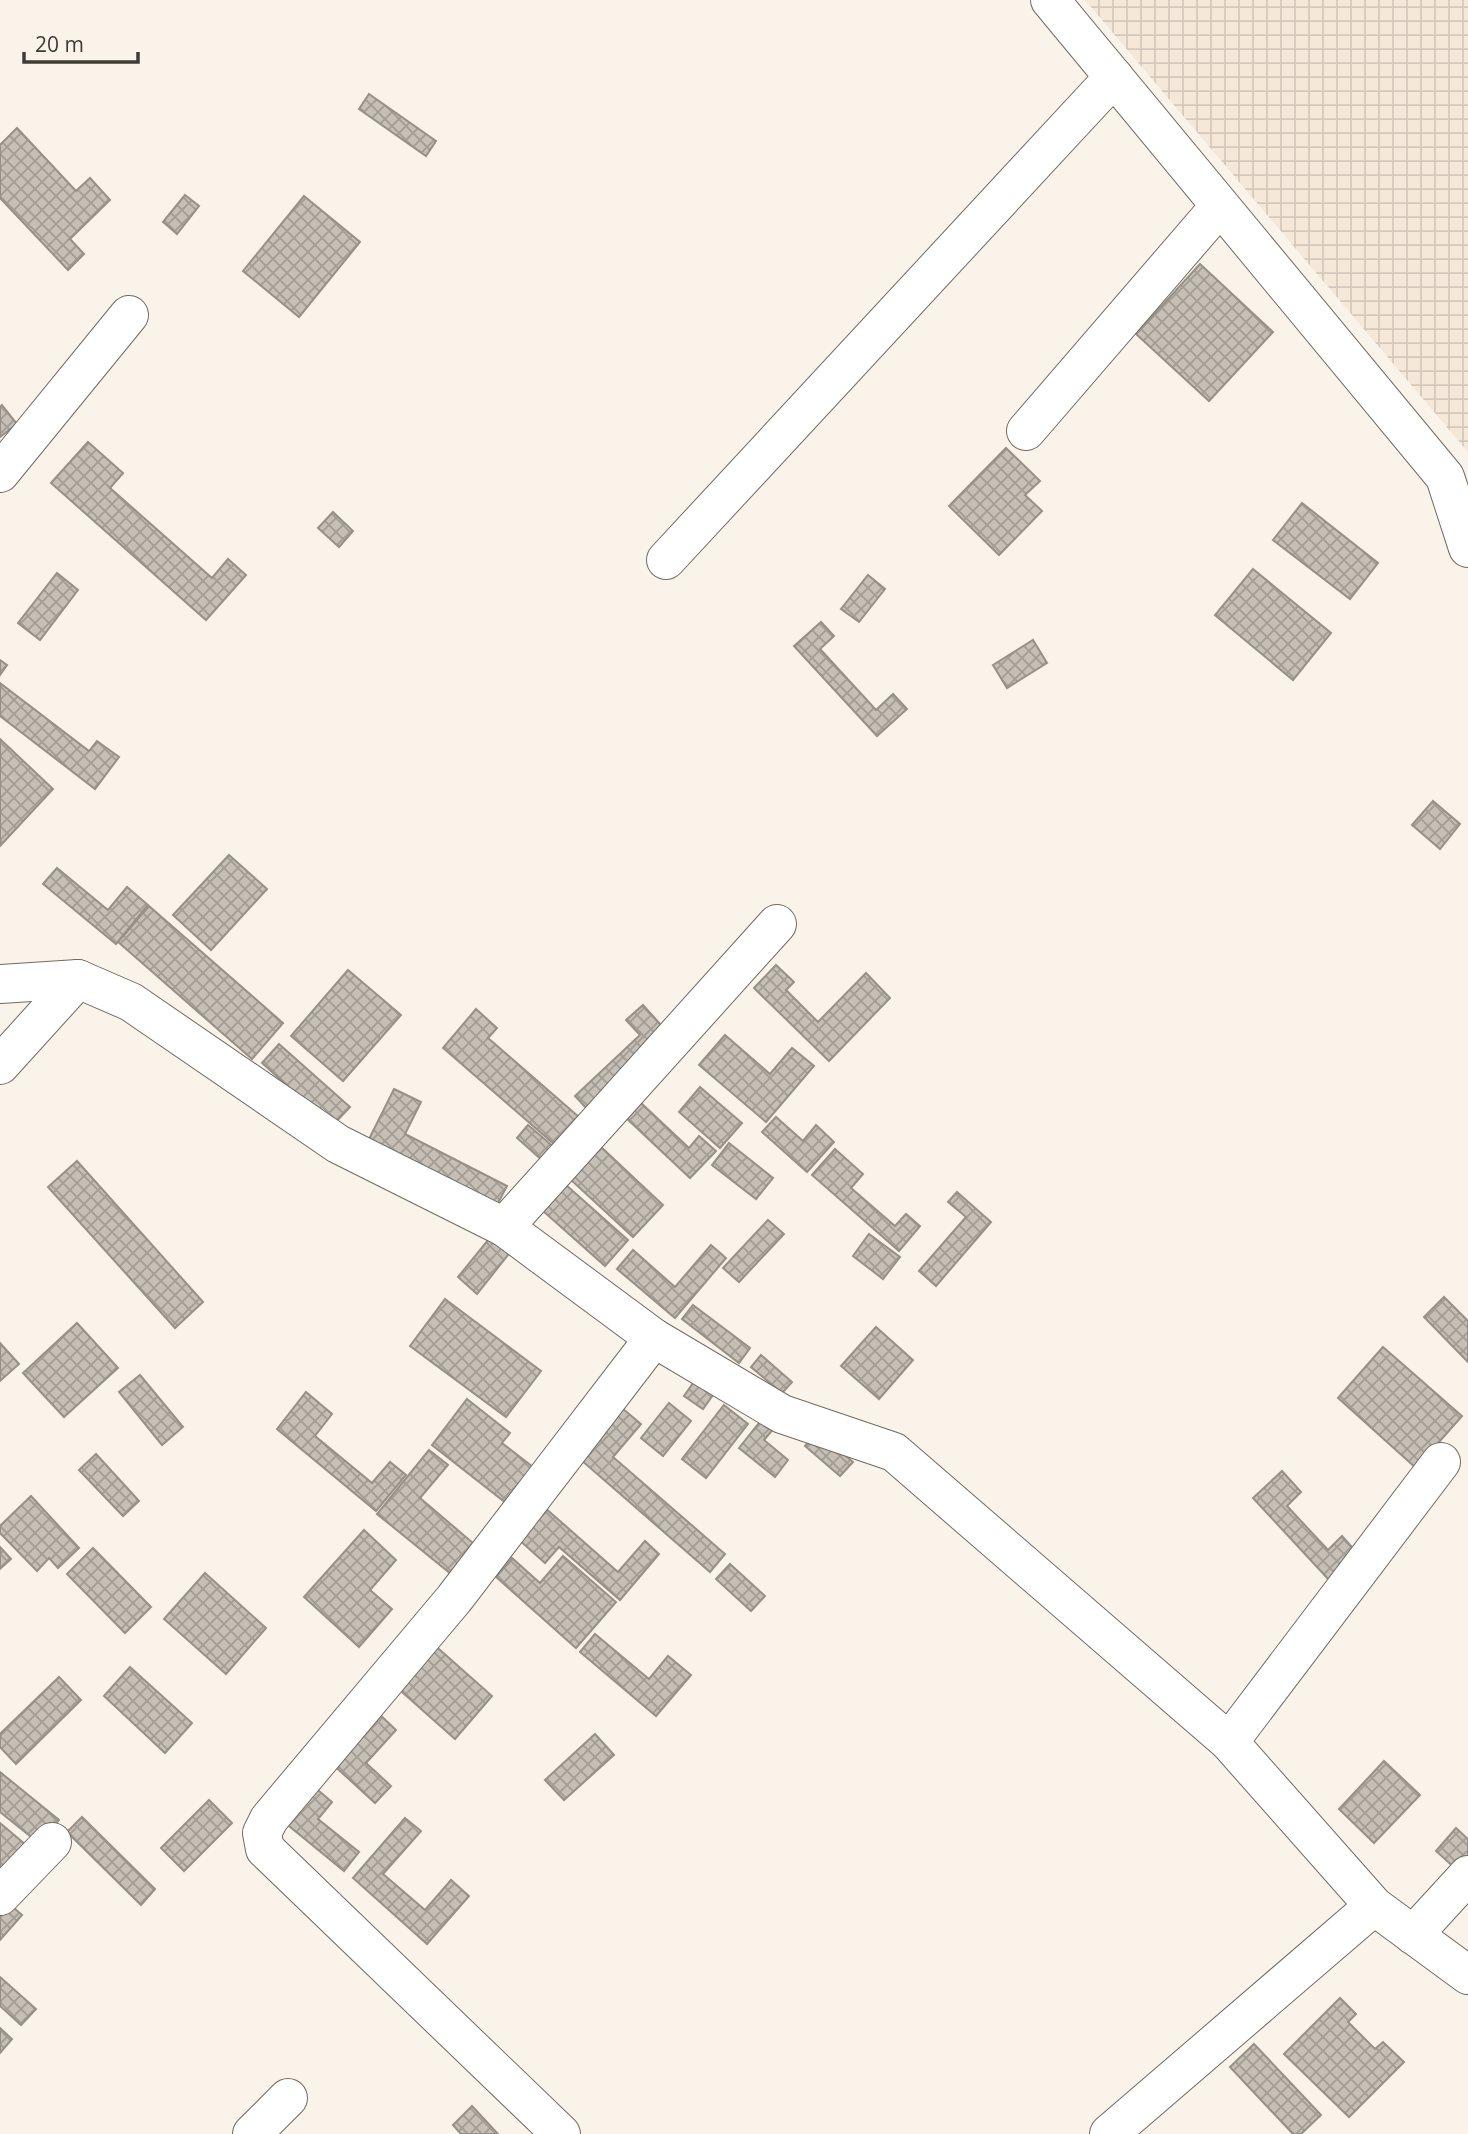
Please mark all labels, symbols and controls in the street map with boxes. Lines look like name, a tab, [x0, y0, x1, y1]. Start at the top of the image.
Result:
scale bar	[24, 21, 138, 65]
text: 20 m	[35, 30, 84, 58]

